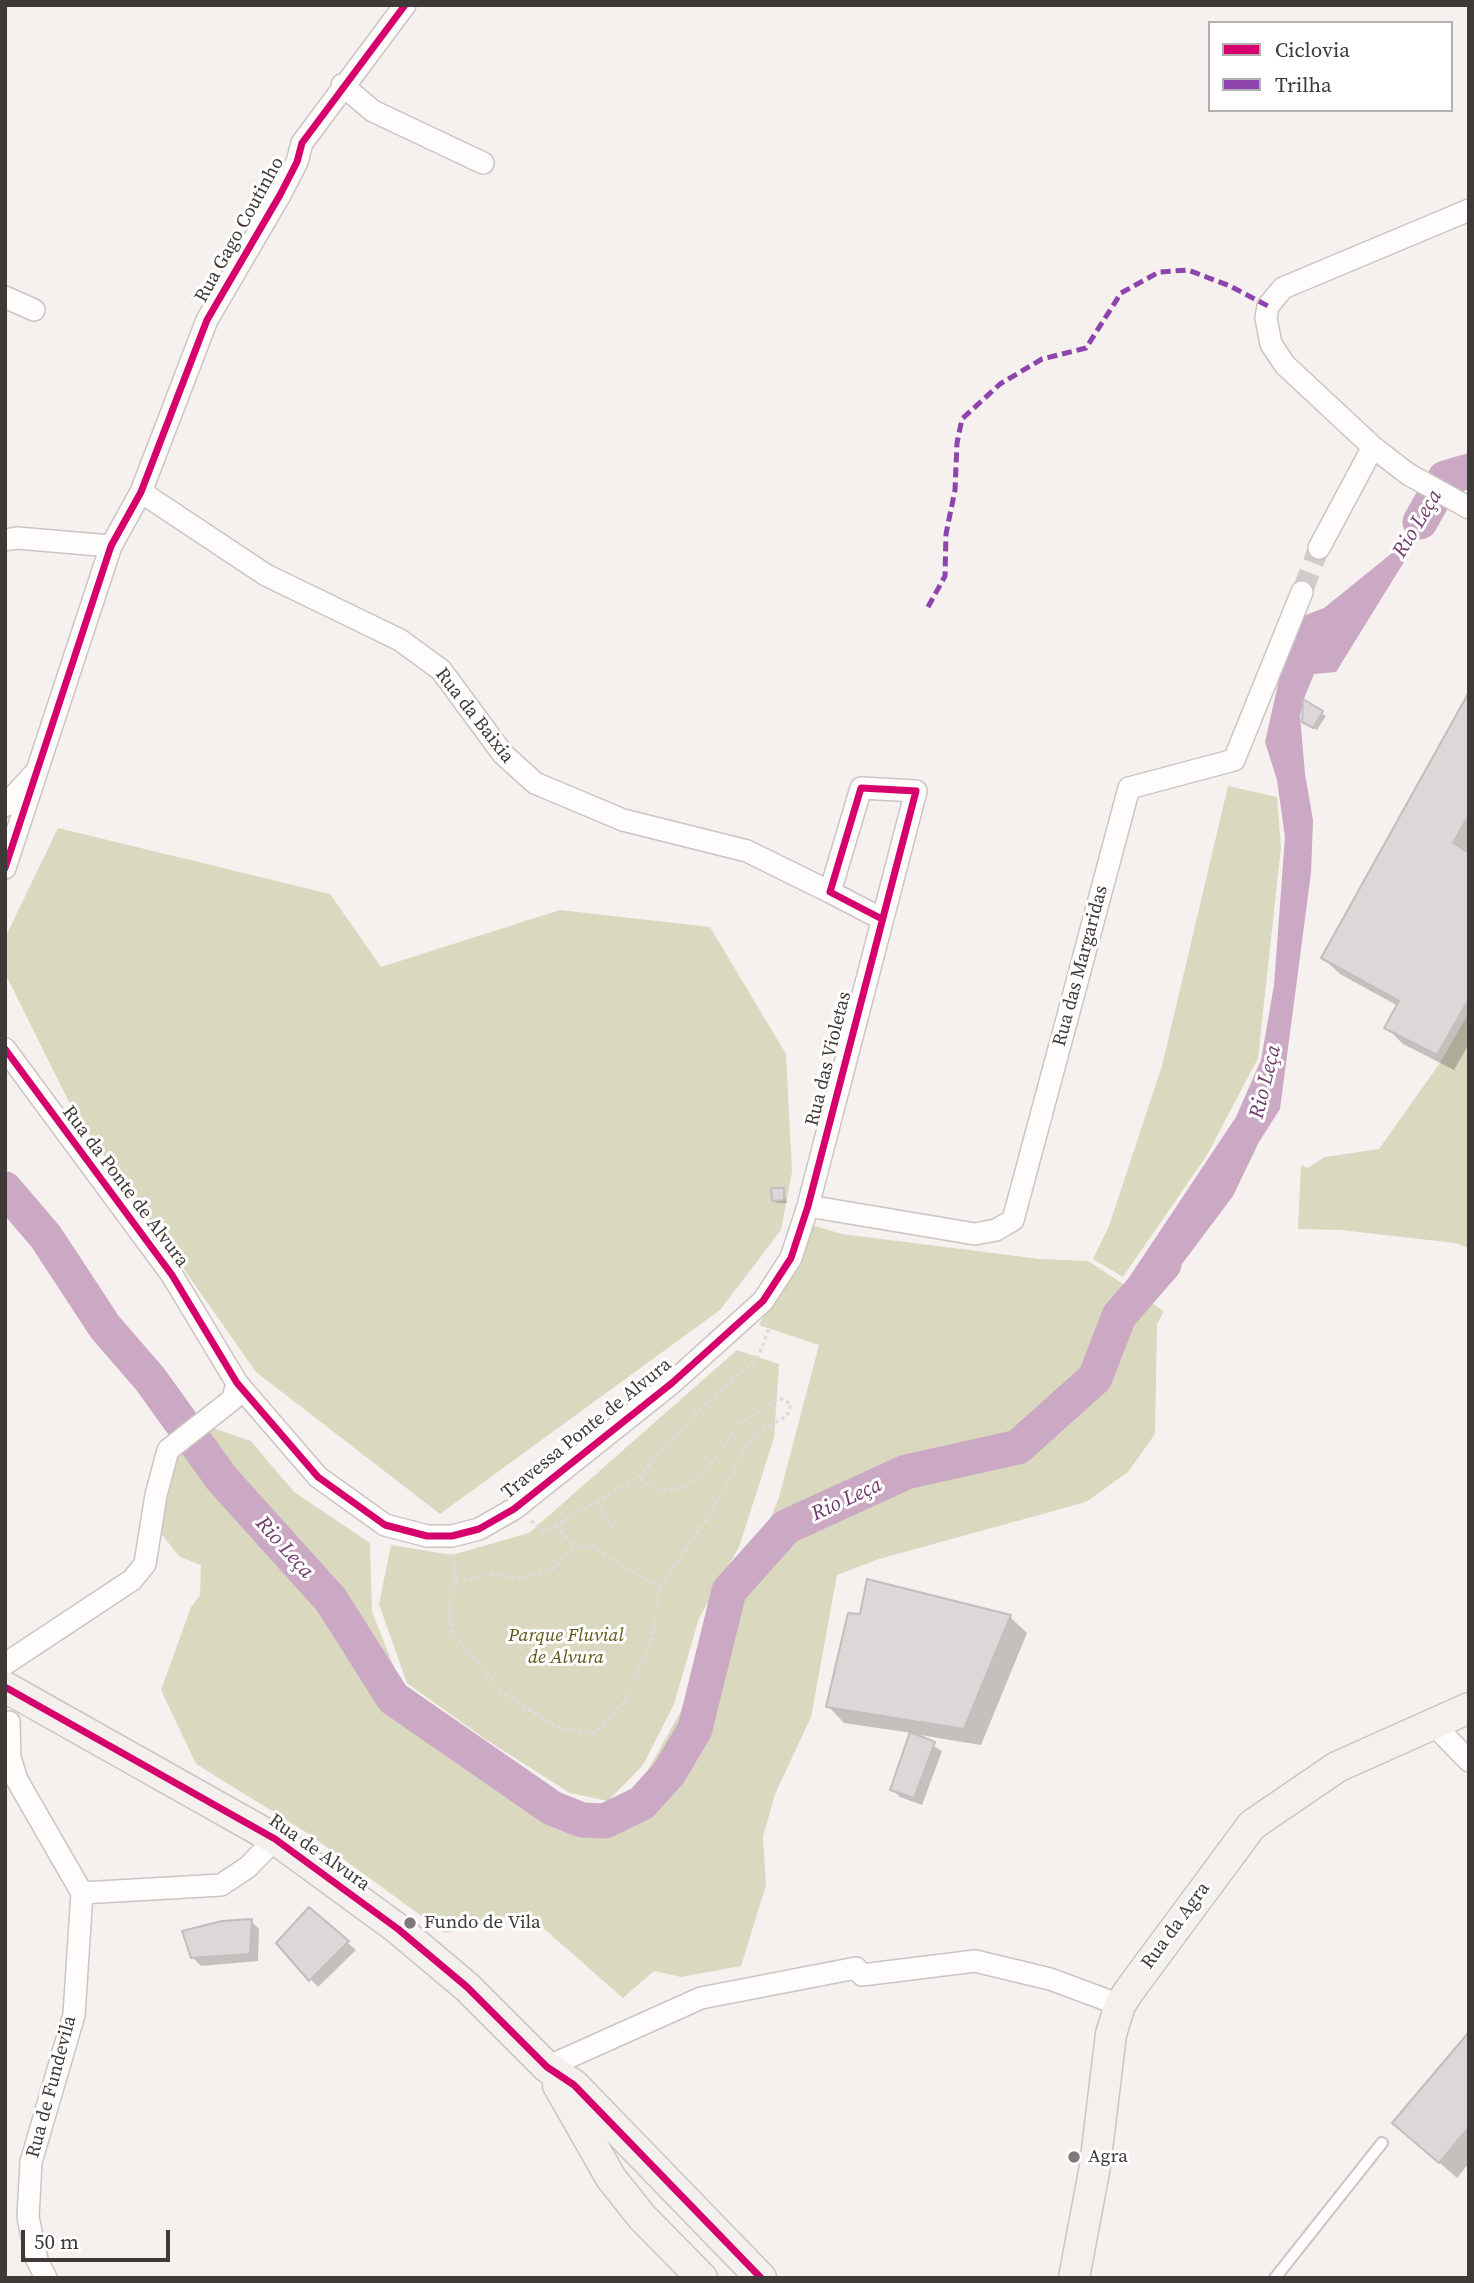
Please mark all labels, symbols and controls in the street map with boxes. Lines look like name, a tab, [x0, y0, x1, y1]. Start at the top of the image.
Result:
legend	[1208, 21, 1453, 112]
text: Ciclovia	[1275, 35, 1350, 64]
text: Trilha	[1275, 70, 1332, 99]
street label: Rua Gago Coutinho	[191, 153, 289, 307]
water label: Rio Leça	[1388, 485, 1448, 563]
street label: Rua da Baixia	[430, 664, 518, 768]
street label: Rua das Margaridas	[1049, 883, 1113, 1049]
street label: Rua das Violetas	[801, 989, 857, 1129]
water label: Rio Leça	[1245, 1043, 1287, 1121]
street label: Rua da Ponte de Alvura	[57, 1102, 193, 1272]
street label: Travessa Ponte de Alvura	[498, 1354, 676, 1504]
water label: Rio Leça	[808, 1473, 886, 1527]
water label: Rio Leça	[250, 1512, 318, 1584]
park label: Parque Fluvial de Alvura	[508, 1625, 624, 1669]
street label: Rua de Alvura	[264, 1810, 374, 1896]
street label: Rua da Agra	[1137, 1878, 1215, 1974]
place label: Fundo de Vila	[424, 1912, 541, 1934]
marker: Fundo de Vila	[402, 1915, 418, 1931]
street label: Rua de Fundevila	[22, 2013, 82, 2161]
place label: Agra	[1088, 2146, 1128, 2168]
marker: Agra	[1066, 2149, 1082, 2165]
scale bar	[24, 2216, 173, 2260]
text: 50 m	[34, 2227, 79, 2256]

